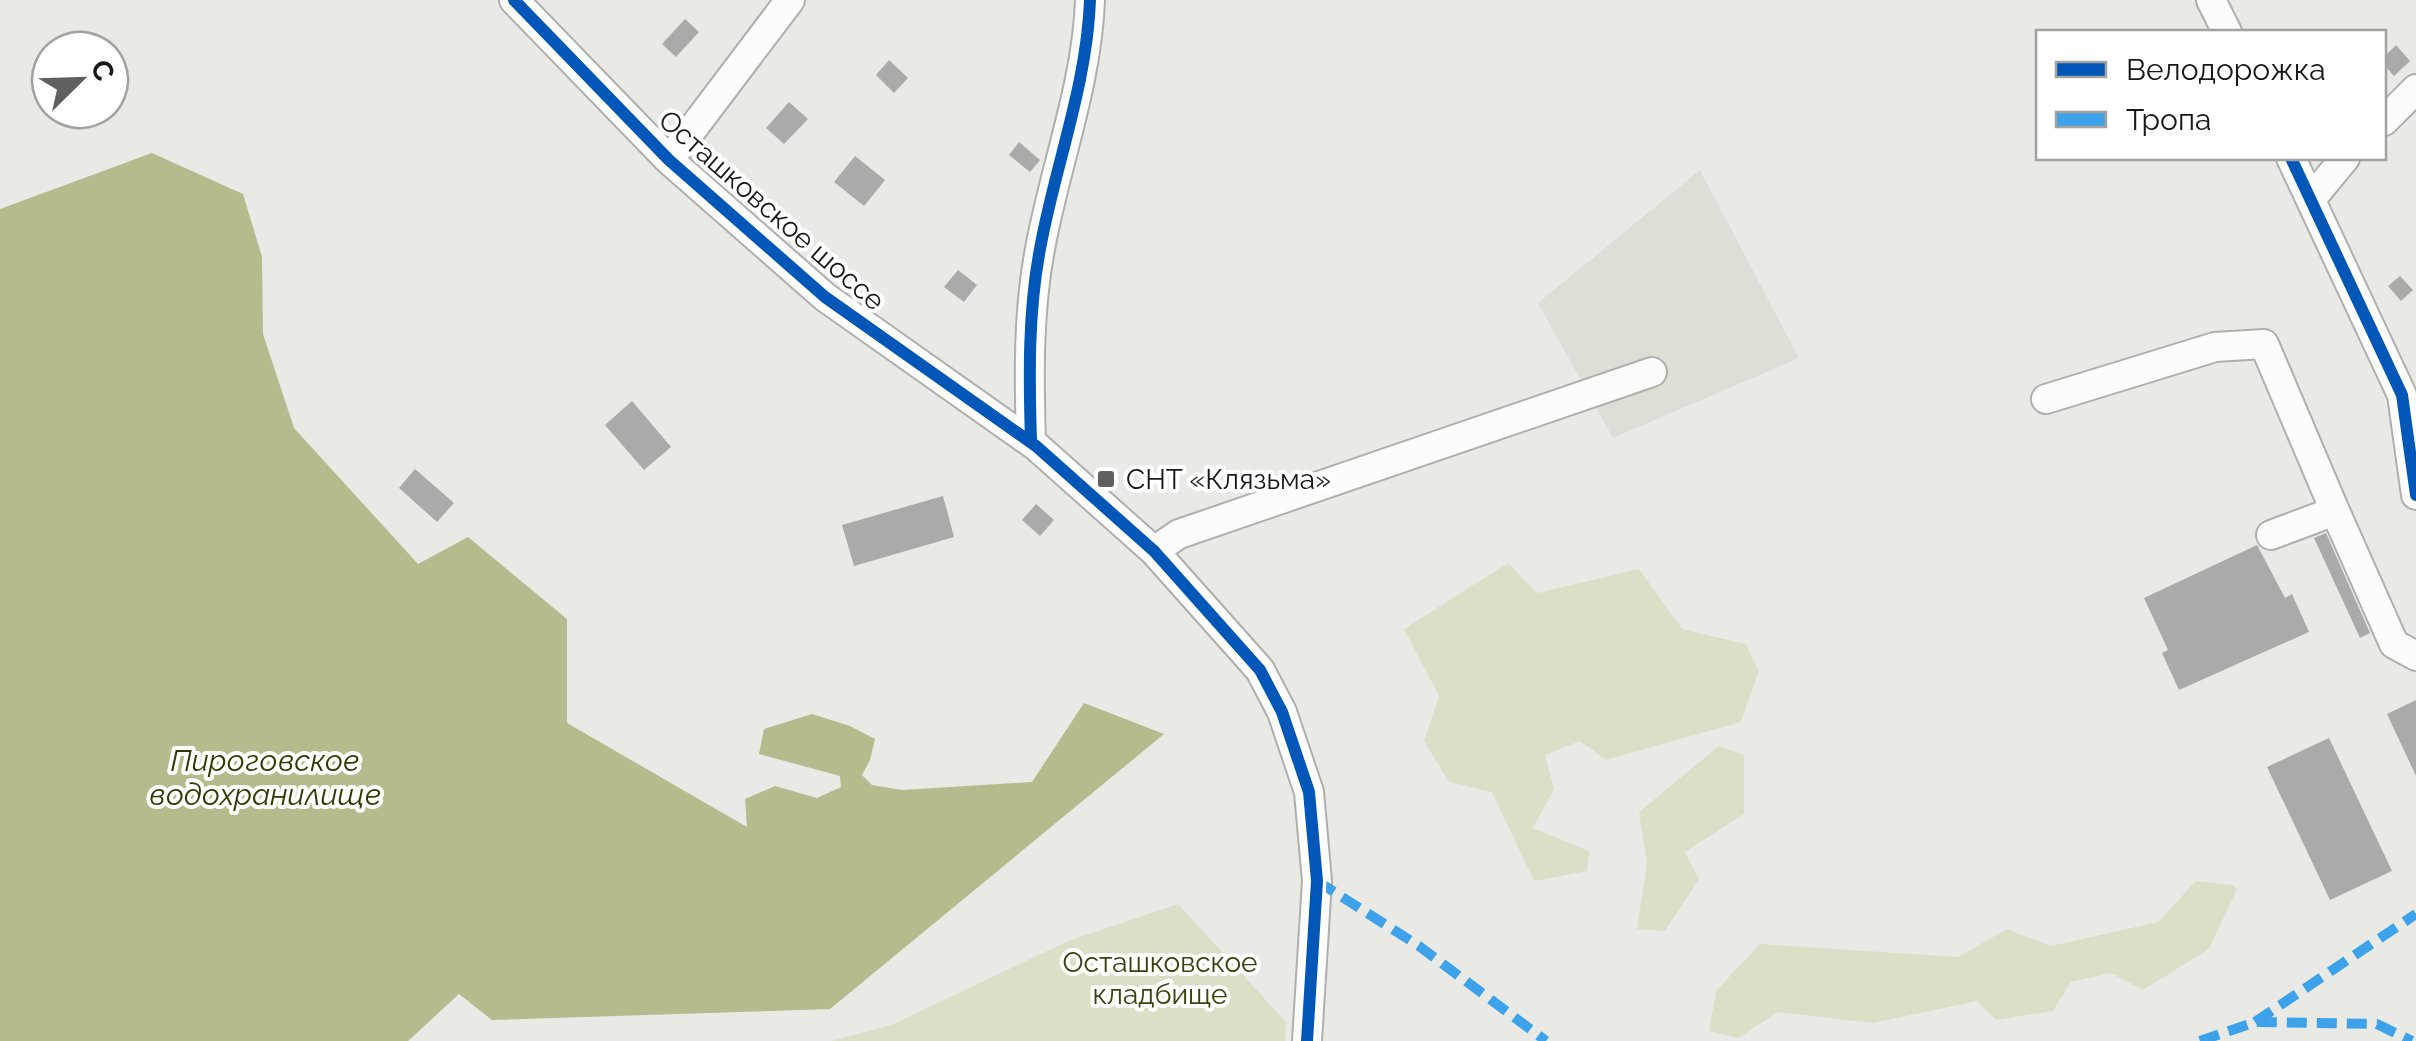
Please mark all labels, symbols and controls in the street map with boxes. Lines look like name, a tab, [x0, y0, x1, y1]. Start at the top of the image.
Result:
north arrow	[30, 30, 130, 130]
legend	[2036, 30, 2386, 160]
text: Велодорожка	[2126, 52, 2326, 87]
text: С	[84, 55, 121, 86]
text: Тропа	[2126, 102, 2211, 137]
street label: Осташковское шоссе	[652, 103, 891, 317]
place label: СНТ «Клязьма»	[1126, 463, 1331, 496]
marker: СНТ «Клязьма»	[1095, 468, 1117, 490]
water label: Пироговское водохранилище	[149, 743, 381, 812]
park label: Осташковское кладбище	[1063, 946, 1258, 1011]

